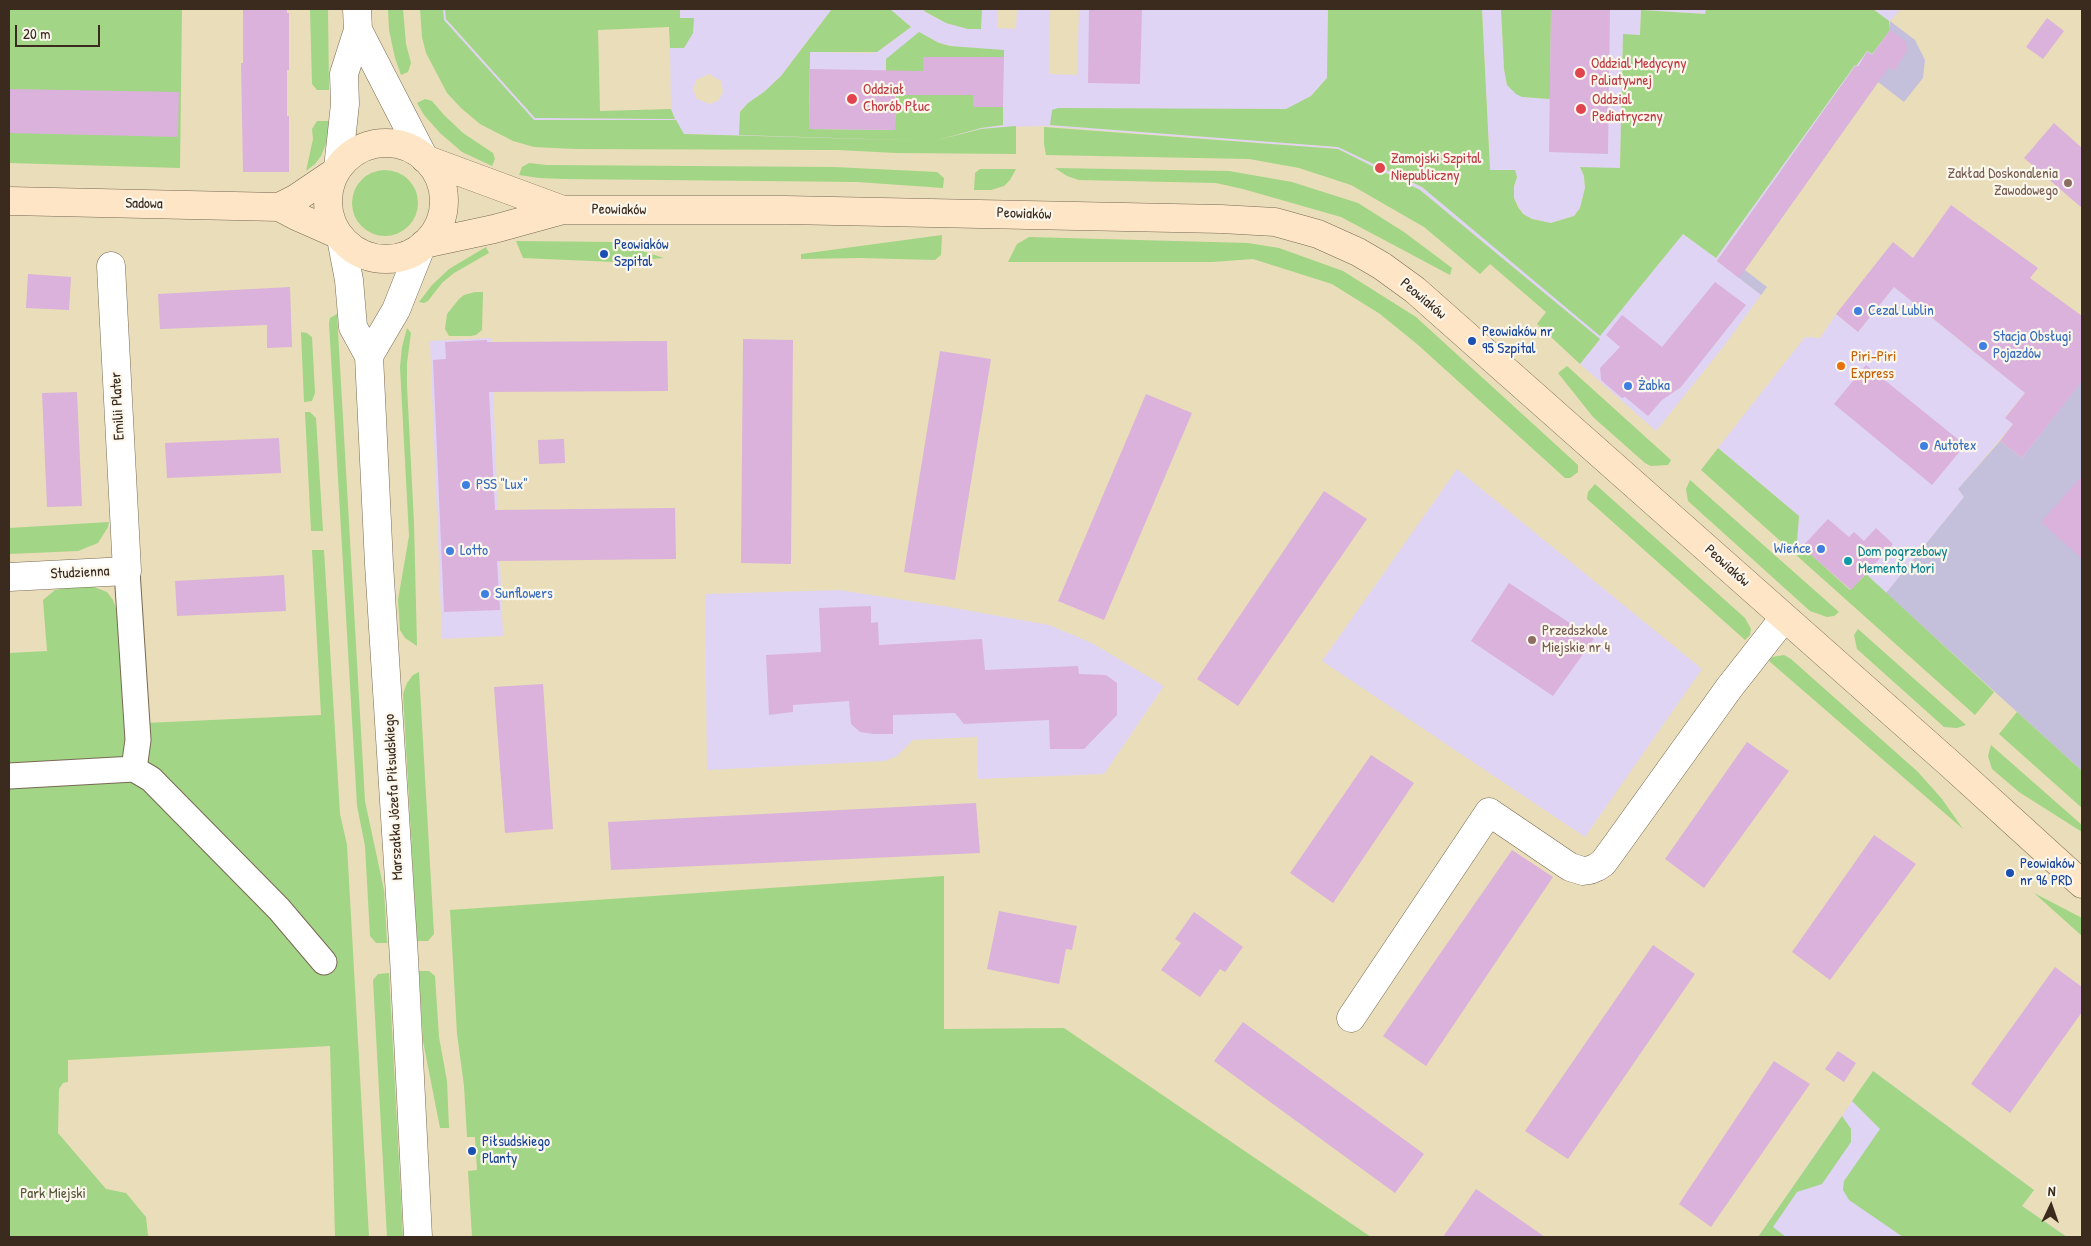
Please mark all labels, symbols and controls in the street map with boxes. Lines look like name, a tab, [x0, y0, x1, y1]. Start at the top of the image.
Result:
scale bar	[18, 15, 102, 47]
text: 20 m	[23, 23, 50, 44]
place label: Oddzial Medycyny Paliatywnej	[1591, 55, 1687, 90]
marker: Oddzial Medycyny Paliatywnej	[1573, 66, 1587, 80]
place label: Oddział Chorób Płuc	[863, 81, 930, 116]
place label: Oddzial Pediatryczny	[1592, 91, 1663, 126]
marker: Oddział Chorób Płuc	[845, 92, 859, 106]
marker: Oddzial Pediatryczny	[1574, 102, 1588, 116]
place label: Zamojski Szpital Niepubliczny	[1391, 150, 1481, 185]
marker: Zamojski Szpital Niepubliczny	[1373, 161, 1387, 175]
place label: Zakład Doskonalenia Zawodowego	[1948, 165, 2058, 200]
marker: Zakład Doskonalenia Zawodowego	[2062, 177, 2074, 189]
street label: Sadowa	[125, 195, 163, 213]
street label: Peowiaków	[592, 201, 646, 219]
street label: Peowiaków	[996, 204, 1052, 224]
place label: Peowiaków Szpital	[614, 236, 669, 271]
marker: Peowiaków Szpital	[598, 248, 610, 260]
street label: Peowiaków	[1396, 275, 1450, 323]
place label: Cezal Lublin	[1868, 302, 1934, 320]
marker: Cezal Lublin	[1852, 305, 1864, 317]
place label: Peowiaków nr 95 Szpital	[1482, 323, 1553, 358]
place label: Stacja Obsługi Pojazdów	[1993, 328, 2072, 363]
marker: Peowiaków nr 95 Szpital	[1466, 335, 1478, 347]
marker: Stacja Obsługi Pojazdów	[1977, 340, 1989, 352]
place label: Piri-Piri Express	[1851, 348, 1896, 383]
marker: Piri-Piri Express	[1835, 360, 1847, 372]
street label: Emilii Plater	[107, 371, 129, 441]
place label: Żabka	[1638, 377, 1670, 395]
marker: Żabka	[1622, 380, 1634, 392]
place label: Autotex	[1934, 437, 1976, 455]
marker: Autotex	[1918, 440, 1930, 452]
place label: PSS "Lux"	[476, 476, 528, 494]
marker: PSS "Lux"	[460, 479, 472, 491]
place label: Wieńce	[1774, 540, 1811, 558]
street label: Peowiaków	[1701, 541, 1753, 591]
place label: Lotto	[460, 542, 488, 560]
marker: Wieńce	[1815, 543, 1827, 555]
place label: Dom pogrzebowy Memento Mori	[1858, 543, 1948, 578]
marker: Lotto	[444, 545, 456, 557]
marker: Dom pogrzebowy Memento Mori	[1842, 555, 1854, 567]
street label: Studzienna	[50, 562, 110, 584]
place label: Sunflowers	[495, 585, 553, 603]
marker: Sunflowers	[479, 588, 491, 600]
place label: Przedszkole Miejskie nr 4	[1542, 622, 1610, 657]
marker: Przedszkole Miejskie nr 4	[1526, 634, 1538, 646]
street label: Marszałka Józefa Piłsudskiego	[381, 713, 407, 881]
place label: Peowiaków nr 96 PRD	[2020, 855, 2075, 890]
marker: Peowiaków nr 96 PRD	[2004, 867, 2016, 879]
place label: Piłsudskiego Planty	[482, 1133, 550, 1168]
marker: Piłsudskiego Planty	[466, 1145, 478, 1157]
north arrow	[2026, 1181, 2076, 1231]
text: N	[2048, 1181, 2056, 1200]
park label: Park Miejski	[20, 1185, 86, 1203]

